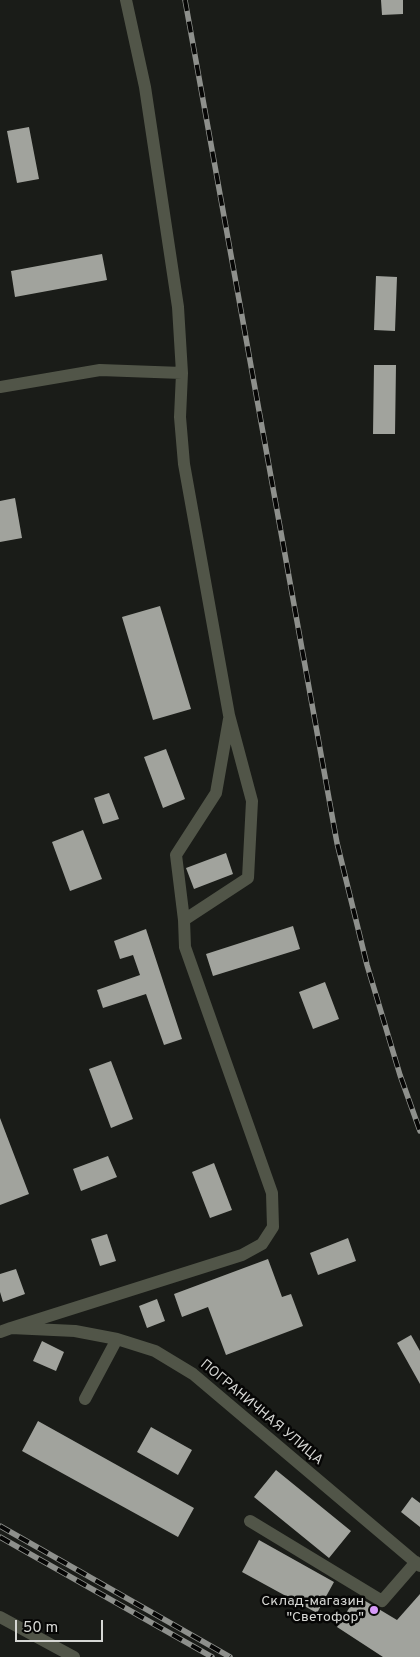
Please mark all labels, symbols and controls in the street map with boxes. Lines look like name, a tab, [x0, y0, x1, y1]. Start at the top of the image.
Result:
street label: ПОГРАНИЧНАЯ УЛИЦА	[196, 1357, 326, 1469]
place label: Склад-магазин "Светофор"	[261, 1594, 364, 1626]
marker: Склад-магазин "Светофор"	[368, 1604, 380, 1616]
scale bar	[18, 1610, 105, 1642]
text: 50 m	[23, 1619, 58, 1638]

